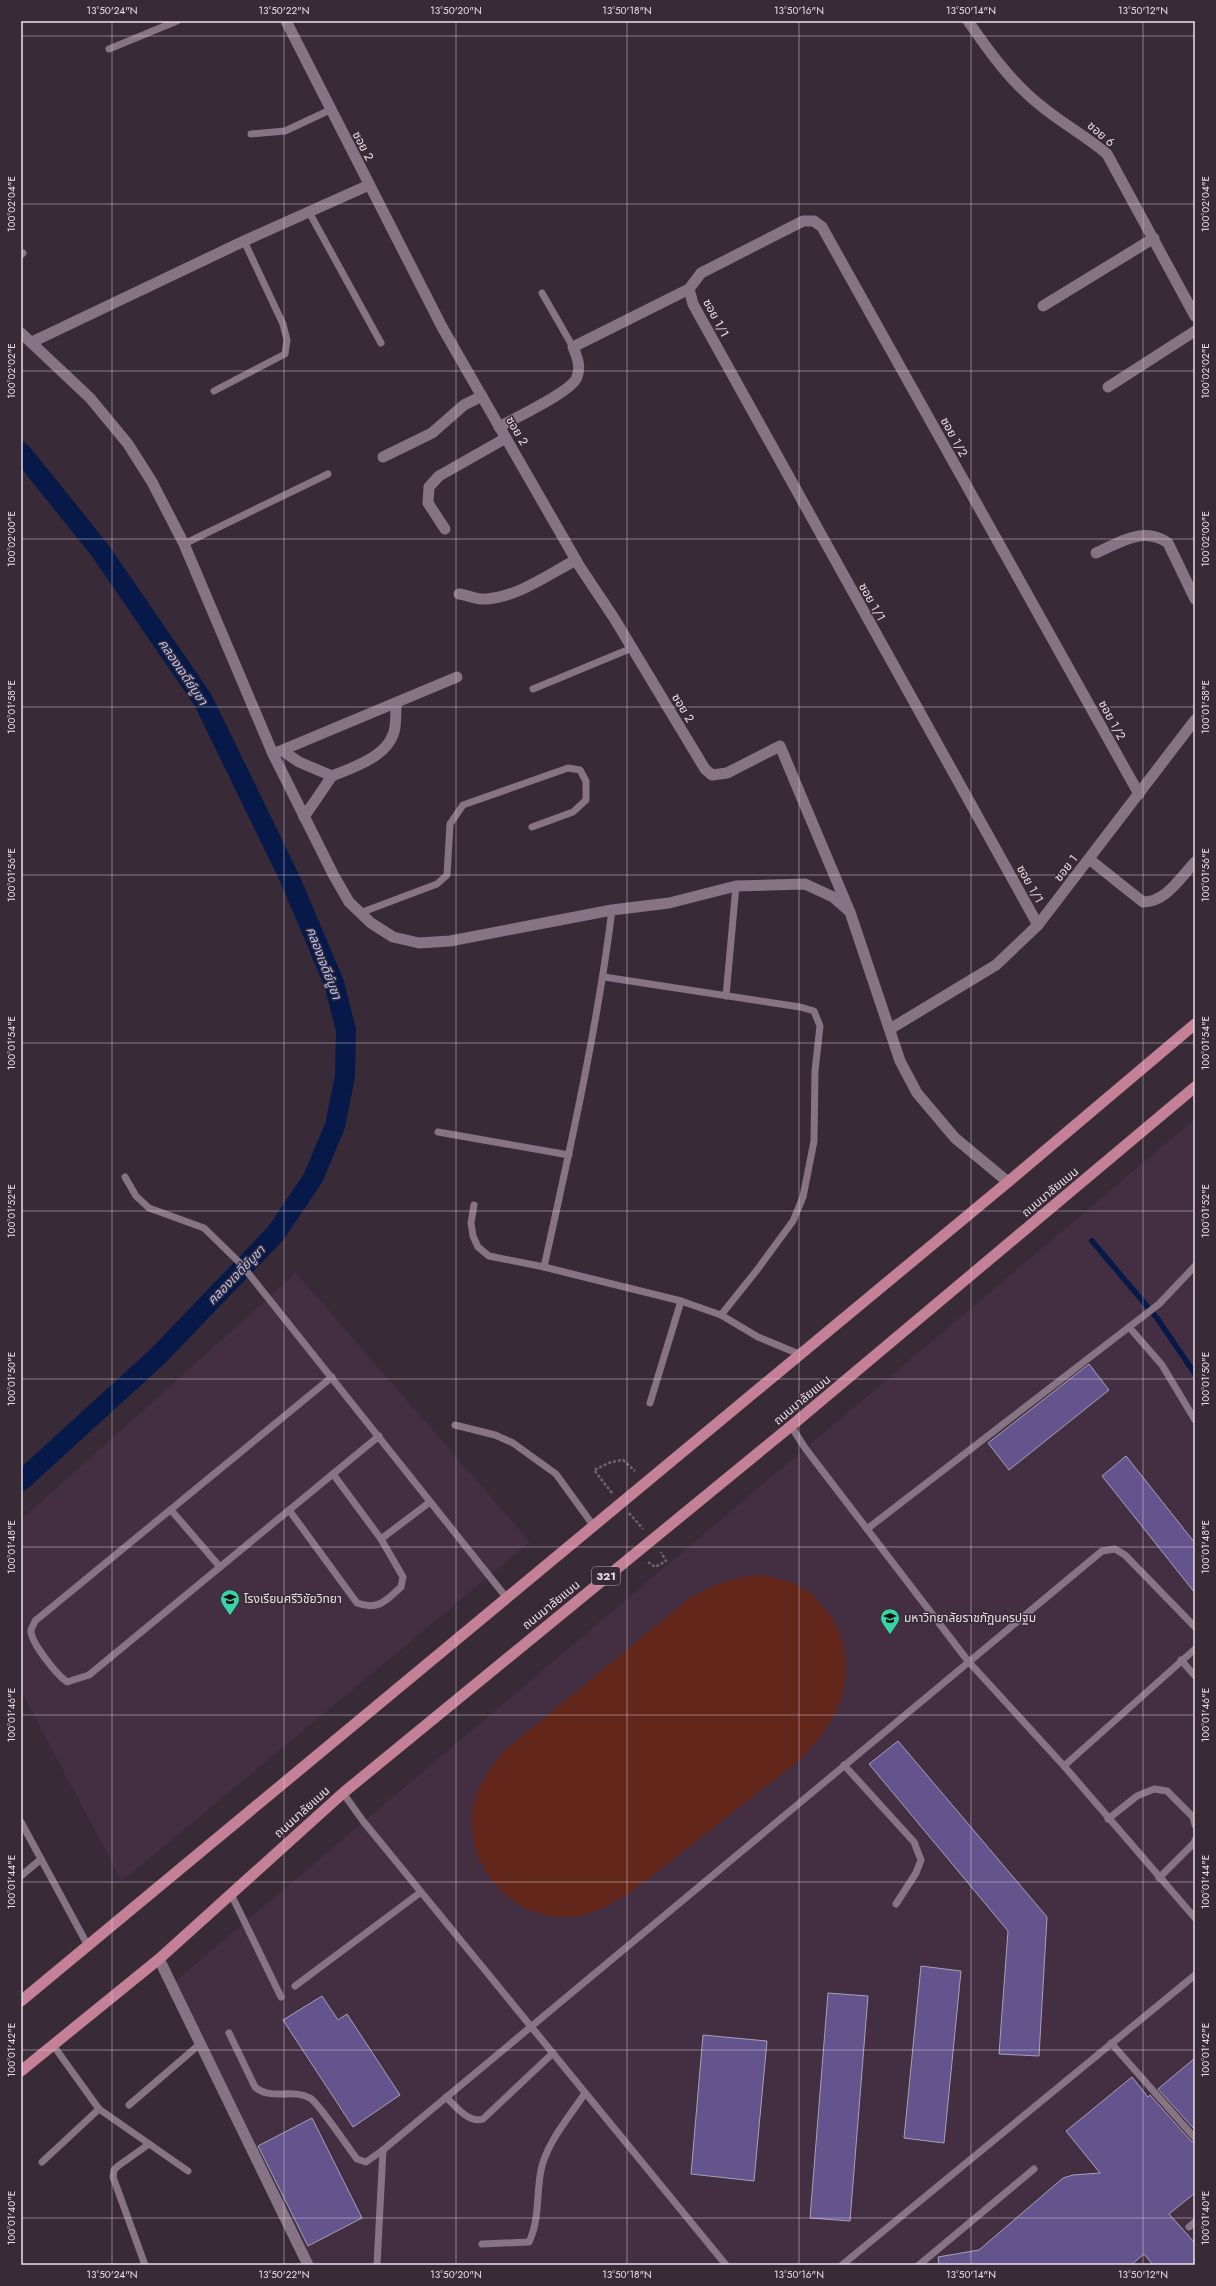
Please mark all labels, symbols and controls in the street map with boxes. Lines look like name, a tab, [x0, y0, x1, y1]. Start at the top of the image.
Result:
text: 13°50'24"N	[86, 3, 138, 18]
text: 13°50'22"N	[258, 3, 310, 18]
text: 13°50'20"N	[430, 3, 482, 18]
text: 13°50'18"N	[602, 3, 652, 18]
text: 13°50'16"N	[774, 3, 824, 18]
text: 13°50'14"N	[946, 3, 996, 18]
text: 13°50'12"N	[1118, 3, 1168, 18]
street label: ซอย 6	[1083, 117, 1119, 151]
street label: ซอย 2	[348, 128, 378, 164]
text: 100°02'04"E	[4, 176, 19, 232]
text: 100°02'04"E	[1198, 176, 1213, 232]
street label: ซอย 1/1	[698, 296, 734, 340]
text: 100°02'02"E	[4, 343, 19, 399]
text: 100°02'02"E	[1198, 343, 1213, 399]
street label: ซอย 2	[501, 413, 533, 449]
street label: ซอย 1/2	[936, 414, 972, 460]
text: 100°02'00"E	[4, 511, 19, 567]
text: 100°02'00"E	[1198, 511, 1213, 567]
street label: ซอย 1/1	[854, 580, 890, 624]
water label: คลองเจดีย์บูชา	[154, 635, 213, 710]
text: 100°01'58"E	[4, 680, 19, 734]
text: 100°01'58"E	[1198, 680, 1213, 734]
street label: ซอย 2	[667, 690, 699, 726]
street label: ซอย 1/2	[1094, 697, 1130, 743]
text: 100°01'56"E	[4, 848, 19, 902]
text: 100°01'56"E	[1198, 848, 1213, 902]
street label: ซอย 1	[1050, 851, 1082, 885]
street label: ซอย 1/1	[1012, 862, 1048, 906]
water label: คลองเจดีย์บูชา	[301, 924, 347, 1003]
text: 100°01'54"E	[4, 1016, 19, 1070]
text: 100°01'54"E	[1198, 1016, 1213, 1070]
street label: ถนนมาลัยแมน	[1018, 1163, 1082, 1221]
text: 100°01'52"E	[4, 1184, 19, 1238]
text: 100°01'52"E	[1198, 1184, 1213, 1238]
water label: คลองเจดีย์บูชา	[203, 1240, 270, 1309]
text: 100°01'50"E	[4, 1352, 19, 1406]
text: 100°01'50"E	[1198, 1352, 1213, 1406]
street label: ถนนมาลัยแมน	[770, 1371, 834, 1429]
text: 100°01'48"E	[4, 1520, 19, 1574]
text: 100°01'48"E	[1198, 1520, 1213, 1574]
road number: 321	[592, 1567, 620, 1585]
street label: ถนนมาลัยแมน	[518, 1576, 584, 1634]
school or university icon: โรงเรียนศรีวิชัยวิทยา	[219, 1588, 241, 1616]
place label: โรงเรียนศรีวิชัยวิทยา	[244, 1590, 342, 1608]
school or university icon: มหาวิทยาลัยราชภัฏนครปฐม	[879, 1607, 901, 1635]
place label: มหาวิทยาลัยราชภัฏนครปฐม	[904, 1609, 1036, 1627]
text: 100°01'46"E	[4, 1688, 19, 1742]
text: 100°01'46"E	[1198, 1688, 1213, 1742]
street label: ถนนมาลัยแมน	[270, 1782, 334, 1842]
text: 100°01'44"E	[4, 1855, 19, 1909]
text: 100°01'44"E	[1198, 1855, 1213, 1909]
text: 100°01'42"E	[4, 2023, 19, 2077]
text: 100°01'42"E	[1198, 2023, 1213, 2077]
text: 100°01'40"E	[4, 2191, 19, 2245]
text: 100°01'40"E	[1198, 2191, 1213, 2245]
text: 13°50'24"N	[86, 2267, 138, 2282]
text: 13°50'22"N	[258, 2267, 310, 2282]
text: 13°50'20"N	[430, 2267, 482, 2282]
text: 13°50'18"N	[602, 2267, 652, 2282]
text: 13°50'16"N	[774, 2267, 824, 2282]
text: 13°50'14"N	[946, 2267, 996, 2282]
text: 13°50'12"N	[1118, 2267, 1168, 2282]

